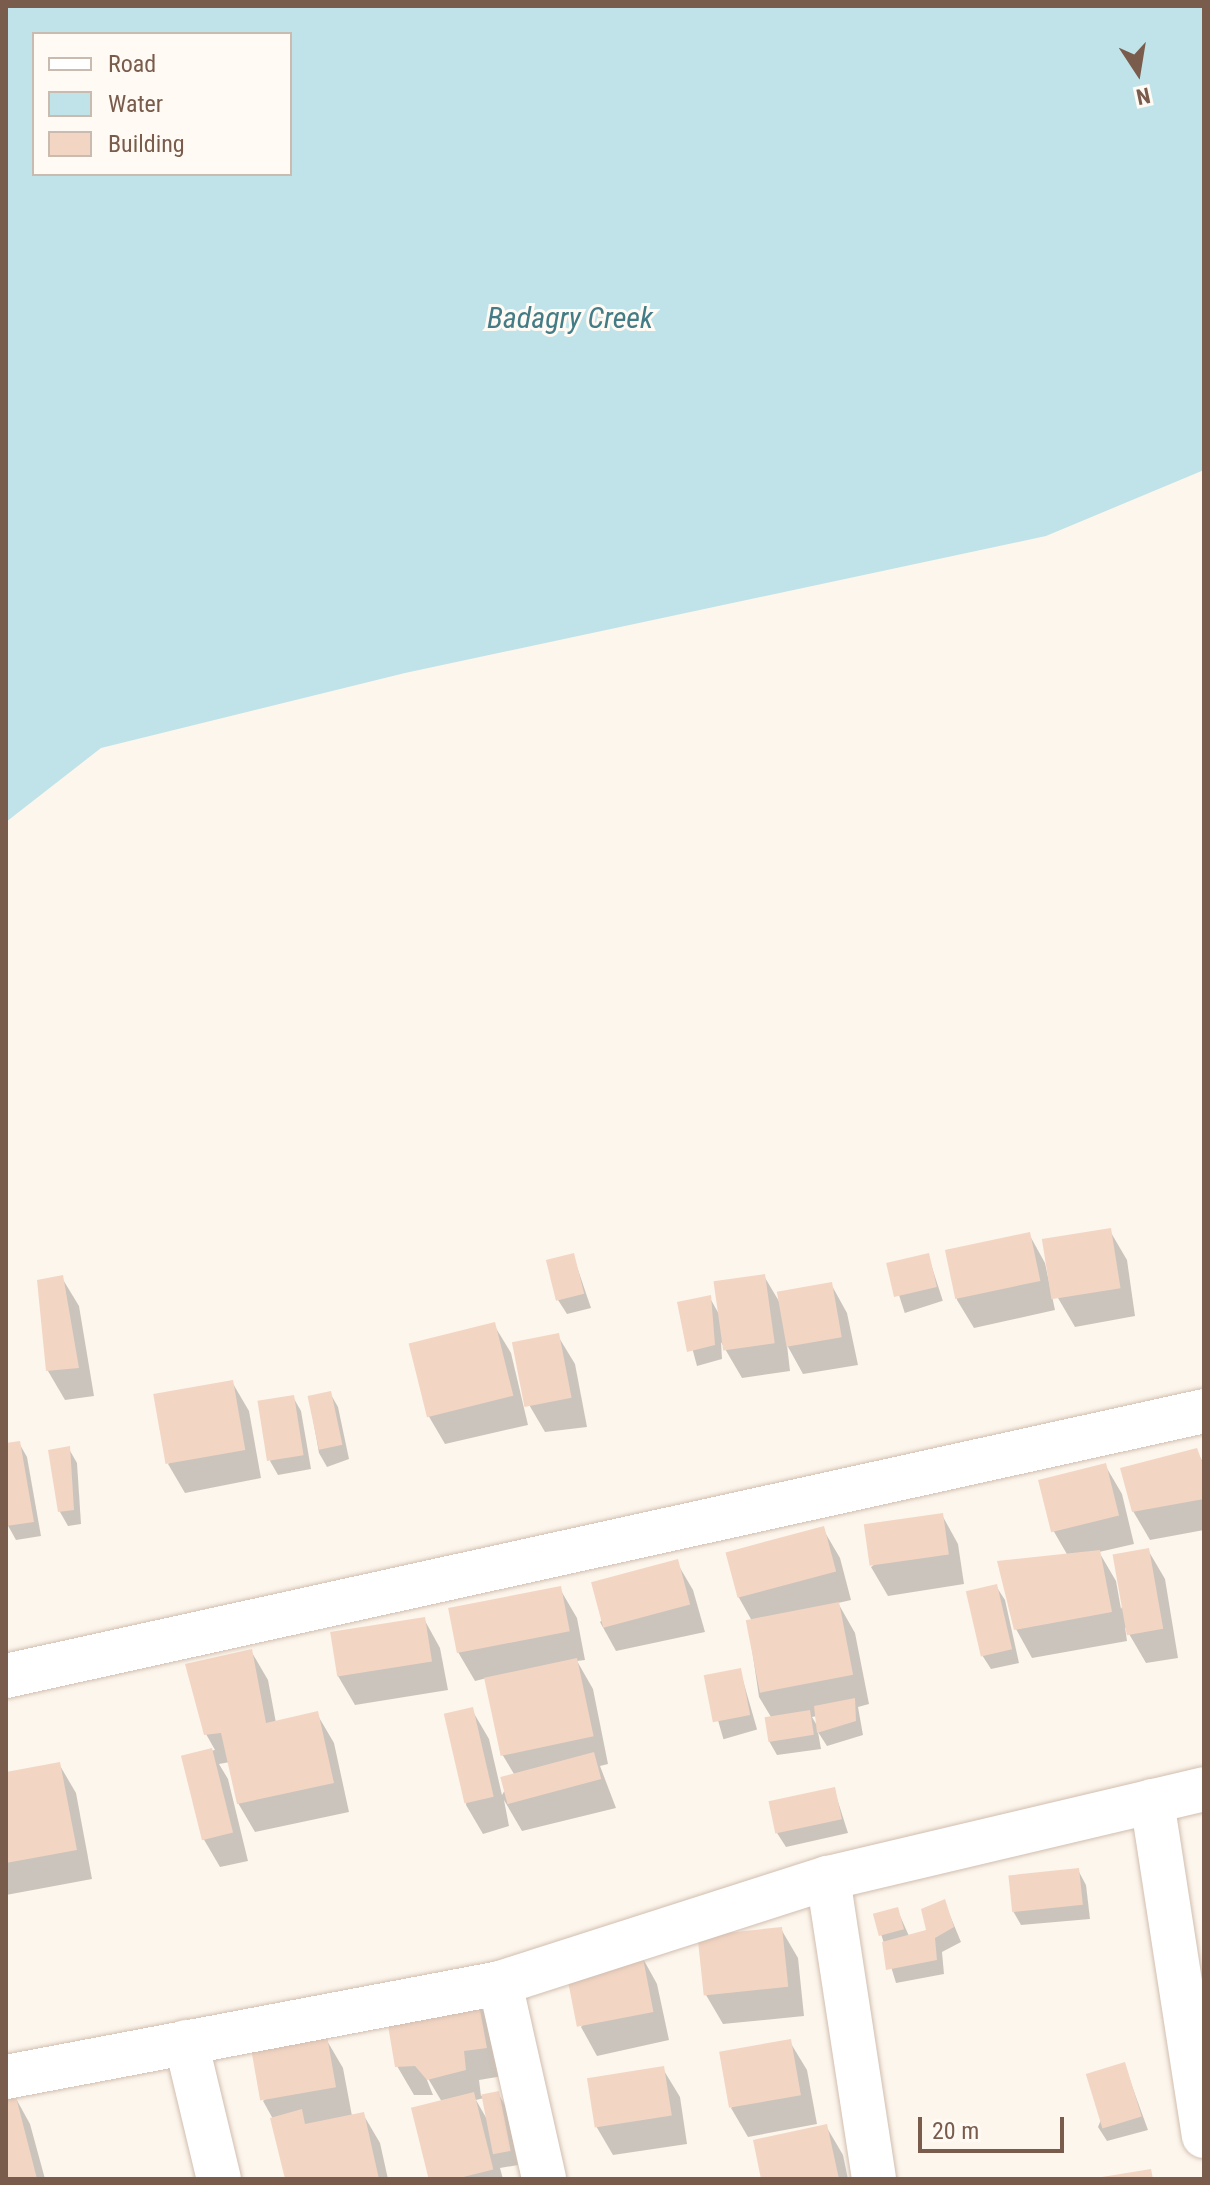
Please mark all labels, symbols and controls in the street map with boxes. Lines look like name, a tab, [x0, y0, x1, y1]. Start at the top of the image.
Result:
legend	[32, 32, 292, 176]
north arrow	[1098, 32, 1178, 112]
text: Road	[108, 50, 156, 78]
text: N	[1134, 82, 1152, 110]
text: Water	[108, 90, 163, 118]
text: Building	[108, 130, 185, 158]
water label: Badagry Creek	[487, 300, 653, 336]
scale bar	[922, 2101, 1068, 2151]
text: 20 m	[932, 2117, 979, 2145]

